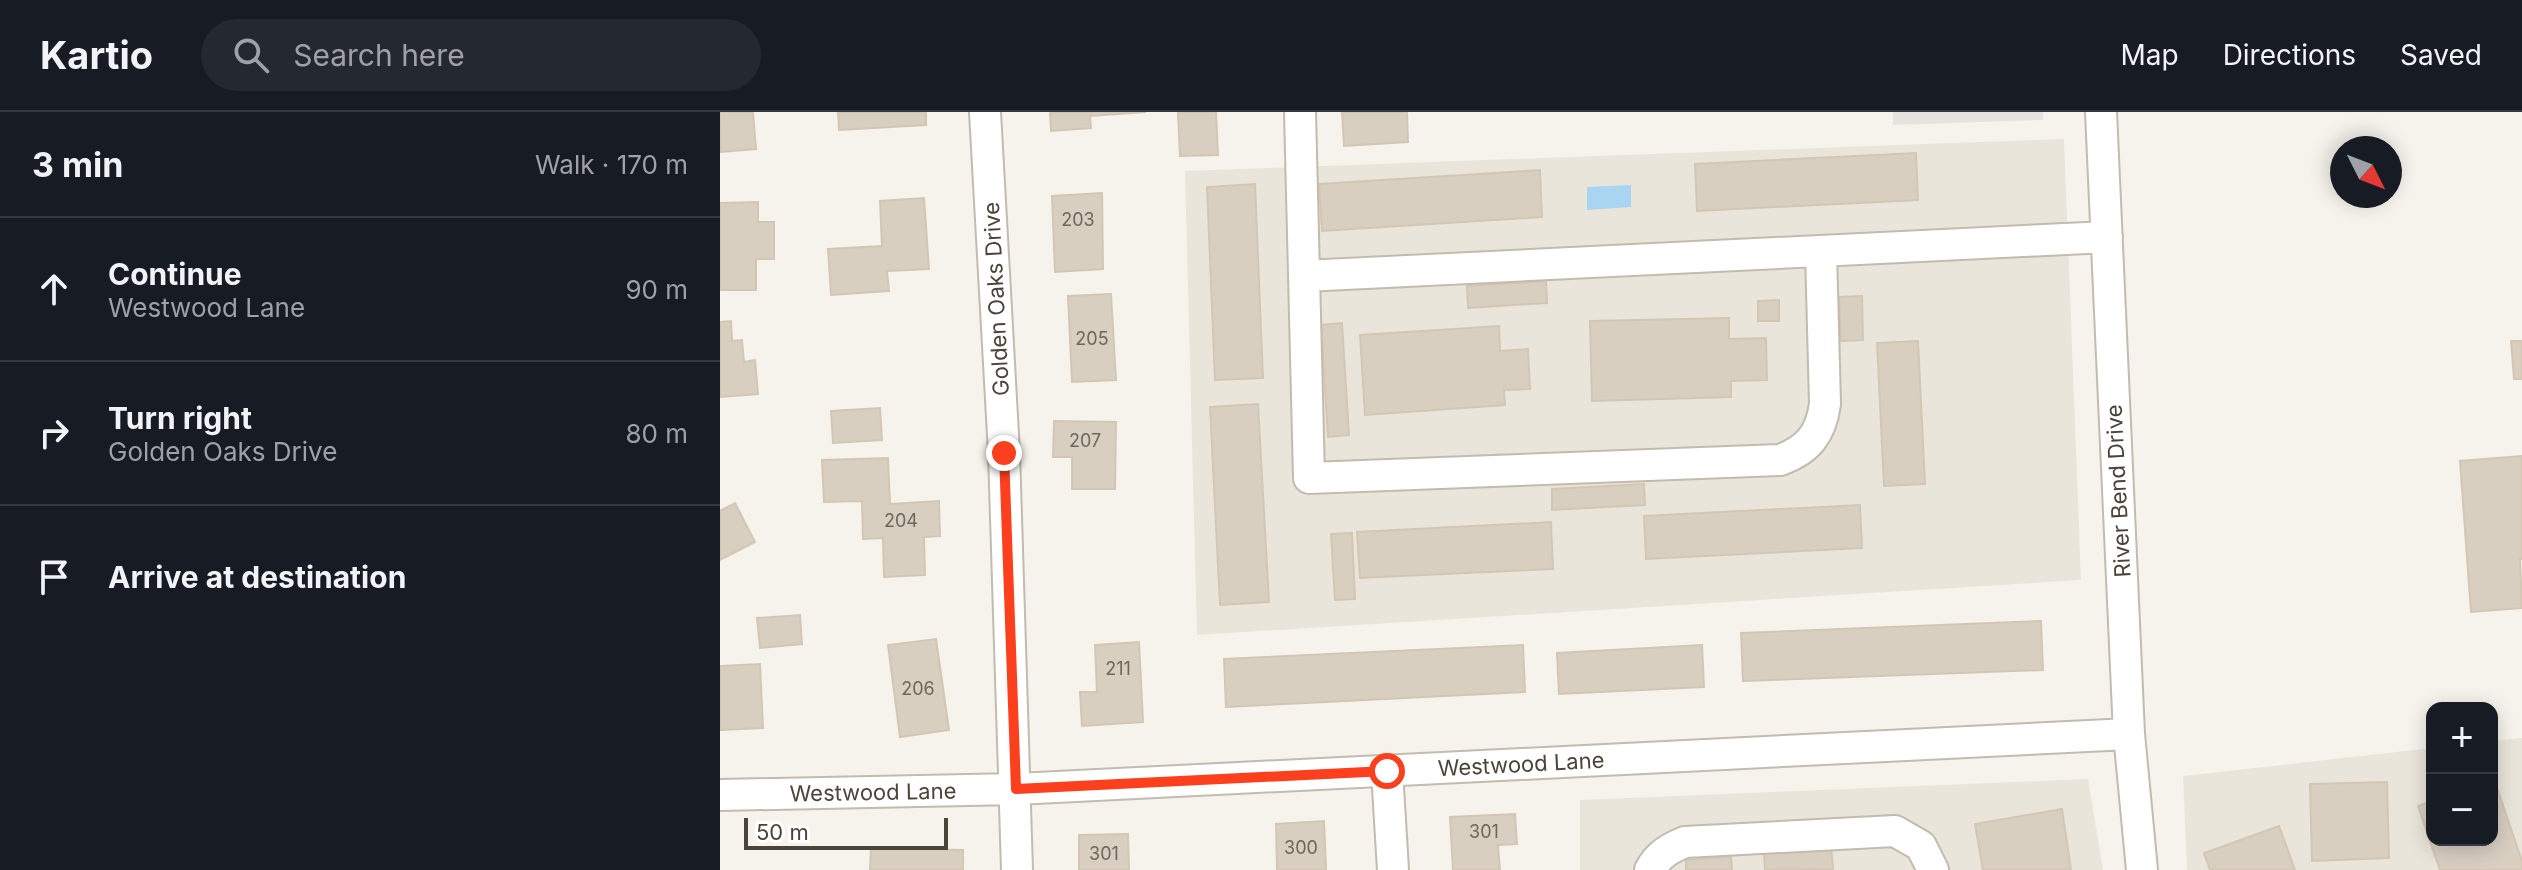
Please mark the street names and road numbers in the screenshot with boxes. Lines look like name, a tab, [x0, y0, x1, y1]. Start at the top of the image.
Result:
street label: Golden Oaks Drive	[978, 201, 1014, 397]
street label: River Bend Drive	[2100, 404, 2136, 578]
street label: Westwood Lane	[1437, 747, 1605, 781]
street label: Westwood Lane	[789, 778, 957, 806]

